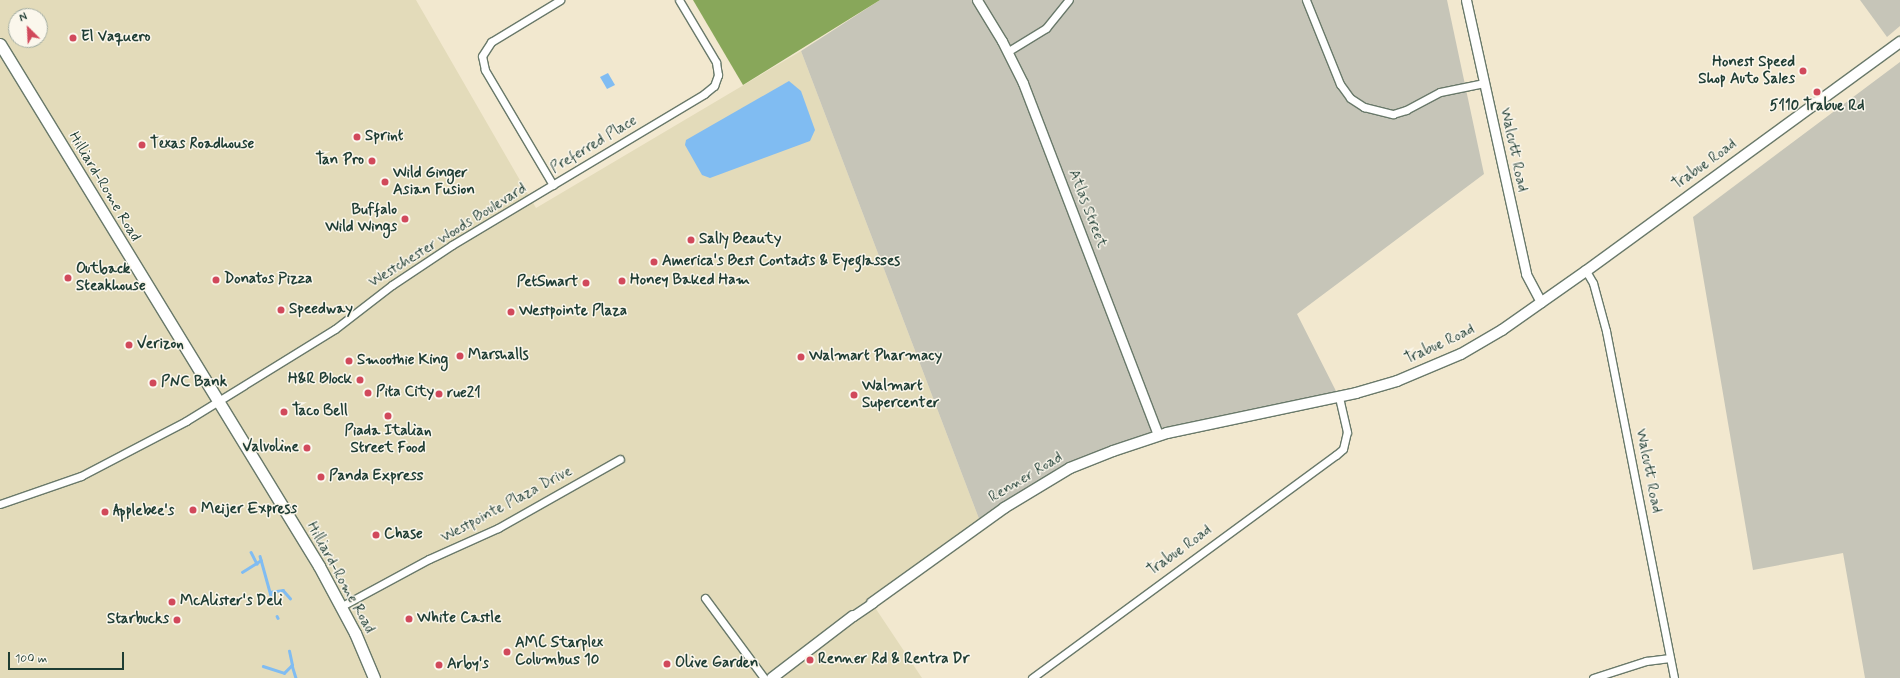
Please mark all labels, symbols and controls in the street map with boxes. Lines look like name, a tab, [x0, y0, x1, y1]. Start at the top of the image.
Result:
north arrow	[8, 8, 48, 48]
text: N	[17, 10, 30, 26]
place label: El Vaquero	[81, 29, 147, 47]
marker: El Vaquero	[68, 33, 78, 43]
place label: Honest Speed Shop Auto Sales	[1698, 53, 1795, 88]
marker: Honest Speed Shop Auto Sales	[1798, 66, 1808, 76]
marker: 5110 Trabue Rd	[1812, 87, 1822, 97]
place label: 5110 Trabue Rd	[1769, 98, 1865, 116]
street label: Walcutt Road	[1495, 106, 1531, 194]
street label: Preferred Place	[547, 112, 641, 178]
place label: Sprint	[365, 128, 403, 146]
street label: Hilliard-Rome Road	[64, 129, 144, 245]
marker: Sprint	[352, 132, 362, 142]
place label: Texas Roadhouse	[150, 136, 253, 154]
street label: Trabue Road	[1669, 136, 1741, 194]
marker: Texas Roadhouse	[137, 140, 147, 150]
place label: Tan Pro	[316, 152, 364, 170]
marker: Tan Pro	[367, 156, 377, 166]
place label: Wild Ginger Asian Fusion	[393, 164, 478, 199]
street label: Atlas Street	[1064, 167, 1110, 251]
marker: Wild Ginger Asian Fusion	[380, 177, 390, 187]
street label: Westchester Woods Boulevard	[365, 180, 531, 292]
place label: Buffalo Wild Wings	[325, 201, 397, 236]
marker: Buffalo Wild Wings	[400, 214, 410, 224]
place label: Sally Beauty	[699, 231, 782, 249]
marker: Sally Beauty	[686, 235, 696, 245]
place label: America's Best Contacts & Eyeglasses	[662, 253, 901, 271]
marker: America's Best Contacts & Eyeglasses	[649, 257, 659, 267]
place label: Outback Steakhouse	[76, 260, 146, 295]
place label: Donatos Pizza	[224, 271, 313, 289]
place label: Honey Baked Ham	[630, 272, 748, 290]
marker: Outback Steakhouse	[63, 273, 73, 283]
place label: PetSmart	[517, 274, 578, 292]
marker: Donatos Pizza	[211, 275, 221, 285]
marker: Honey Baked Ham	[617, 276, 627, 286]
marker: PetSmart	[581, 278, 591, 288]
place label: Speedway	[289, 301, 353, 319]
place label: Westpointe Plaza	[519, 303, 627, 321]
marker: Speedway	[276, 305, 286, 315]
marker: Westpointe Plaza	[506, 307, 516, 317]
street label: Trabue Road	[1402, 321, 1478, 369]
place label: Verizon	[137, 336, 184, 354]
marker: Verizon	[124, 340, 134, 350]
place label: Marshalls	[468, 347, 529, 365]
place label: Walmart Pharmacy	[809, 348, 938, 366]
marker: Marshalls	[455, 351, 465, 361]
place label: Smoothie King	[357, 352, 448, 370]
marker: Walmart Pharmacy	[796, 352, 806, 362]
marker: Smoothie King	[344, 356, 354, 366]
place label: H&R Block	[288, 371, 352, 389]
place label: PNC Bank	[161, 374, 227, 392]
marker: H&R Block	[355, 375, 365, 385]
place label: Walmart Supercenter	[862, 377, 939, 412]
marker: PNC Bank	[148, 378, 158, 388]
place label: Pita City	[376, 384, 431, 402]
place label: rue21	[447, 385, 481, 403]
marker: Pita City	[363, 388, 373, 398]
marker: rue21	[434, 389, 444, 399]
marker: Walmart Supercenter	[849, 390, 859, 400]
place label: Taco Bell	[292, 403, 347, 421]
marker: Taco Bell	[279, 407, 289, 417]
marker: Piada Italian Street Food	[383, 411, 393, 421]
place label: Piada Italian Street Food	[344, 422, 432, 457]
street label: Walcutt Road	[1631, 427, 1665, 515]
place label: Valvoline	[243, 439, 299, 457]
marker: Valvoline	[302, 443, 312, 453]
street label: Renner Road	[986, 449, 1066, 507]
street label: Westpointe Plaza Drive	[439, 463, 575, 547]
place label: Panda Express	[329, 468, 424, 486]
marker: Panda Express	[316, 472, 326, 482]
place label: Meijer Express	[201, 501, 298, 519]
place label: Applebee's	[113, 503, 174, 521]
marker: Meijer Express	[188, 505, 198, 515]
marker: Applebee's	[100, 507, 110, 517]
street label: Hilliard-Rome Road	[302, 519, 378, 637]
street label: Trabue Road	[1144, 522, 1216, 580]
place label: Chase	[384, 526, 423, 544]
marker: Chase	[371, 530, 381, 540]
place label: McAlister's Deli	[180, 593, 282, 611]
marker: McAlister's Deli	[167, 597, 177, 607]
place label: White Castle	[417, 610, 500, 628]
place label: Starbucks	[107, 611, 169, 629]
marker: White Castle	[404, 614, 414, 624]
marker: Starbucks	[172, 615, 182, 625]
place label: AMC Starplex Columbus 10	[515, 634, 601, 669]
scale bar	[10, 644, 126, 670]
marker: AMC Starplex Columbus 10	[502, 647, 512, 657]
text: 100 m	[15, 651, 47, 667]
place label: Renner Rd & Rentra Dr	[818, 651, 969, 669]
place label: Olive Garden	[675, 655, 757, 673]
marker: Renner Rd & Rentra Dr	[805, 655, 815, 665]
place label: Arby's	[447, 656, 489, 674]
marker: Olive Garden	[662, 659, 672, 669]
marker: Arby's	[434, 660, 444, 670]

